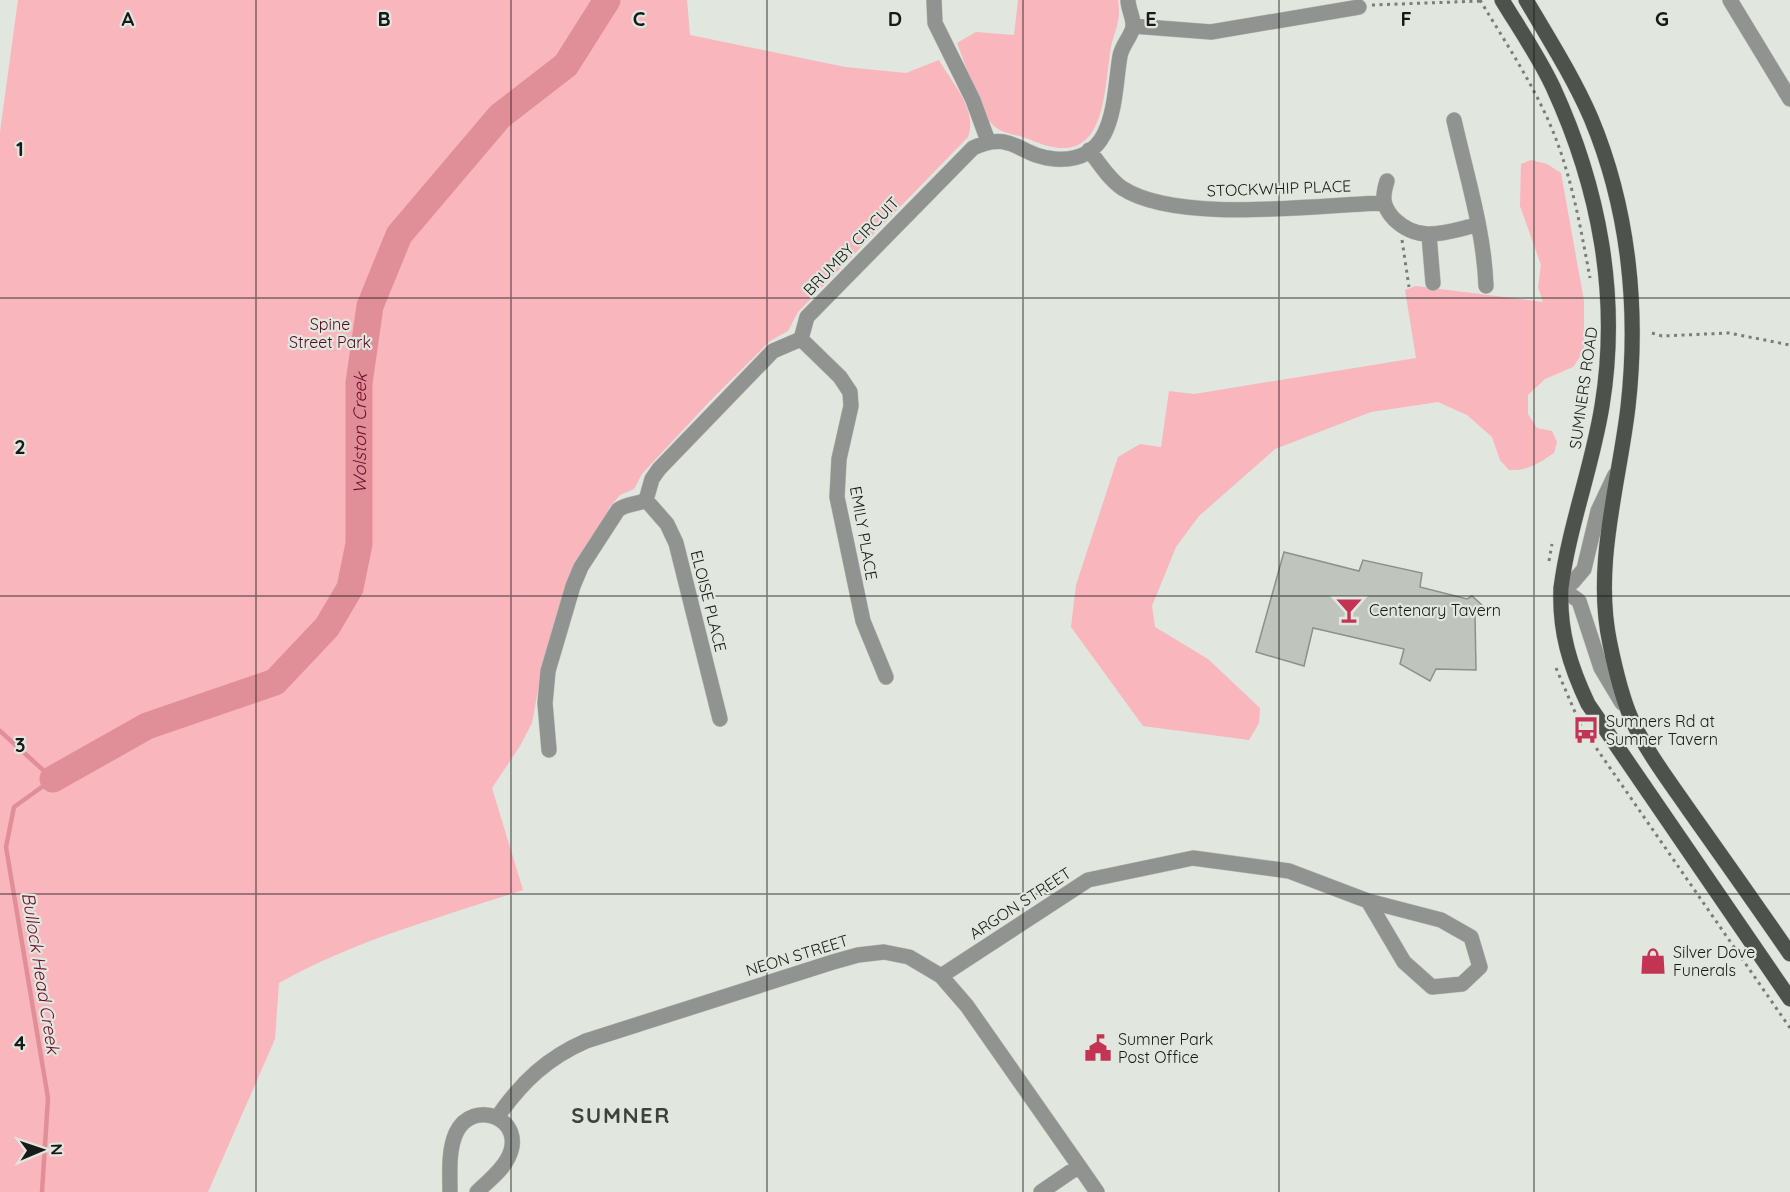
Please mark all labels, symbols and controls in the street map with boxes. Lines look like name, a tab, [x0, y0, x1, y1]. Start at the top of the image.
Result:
text: A	[122, 6, 135, 31]
text: B	[377, 6, 391, 31]
text: C	[633, 6, 646, 31]
text: D	[888, 6, 902, 31]
text: E	[1145, 6, 1157, 31]
text: F	[1400, 6, 1412, 31]
text: G	[1655, 6, 1669, 31]
text: 1	[16, 136, 24, 161]
street label: STOCKWHIP PLACE	[1206, 175, 1352, 201]
street label: BRUMBY CIRCUIT	[799, 192, 903, 300]
park label: Spine Street Park	[289, 314, 371, 352]
street label: SUMNERS ROAD	[1565, 326, 1601, 450]
water label: Wolston Creek	[348, 370, 372, 494]
text: 2	[14, 434, 26, 459]
street label: EMILY PLACE	[846, 484, 882, 582]
street label: ELOISE PLACE	[687, 548, 731, 654]
bar icon: Centenary Tavern	[1334, 595, 1364, 625]
place label: Centenary Tavern	[1369, 600, 1501, 620]
place label: Sumners Rd at Sumner Tavern	[1606, 711, 1718, 749]
bus stop icon: Sumners Rd at Sumner Tavern	[1571, 715, 1601, 745]
text: 3	[15, 732, 25, 757]
street label: ARGON STREET	[965, 862, 1075, 943]
water label: Bullock Head Creek	[17, 891, 65, 1057]
street label: NEON STREET	[743, 930, 851, 980]
place label: Silver Dove Funerals	[1673, 942, 1755, 980]
shop icon: Silver Dove Funerals	[1638, 946, 1668, 976]
place label: Sumner Park Post Office	[1118, 1029, 1213, 1067]
text: 4	[14, 1030, 26, 1055]
public building icon: Sumner Park Post Office	[1083, 1033, 1113, 1063]
district label: SUMNER	[571, 1101, 671, 1129]
north arrow	[12, 1120, 72, 1180]
text: N	[47, 1143, 67, 1156]

